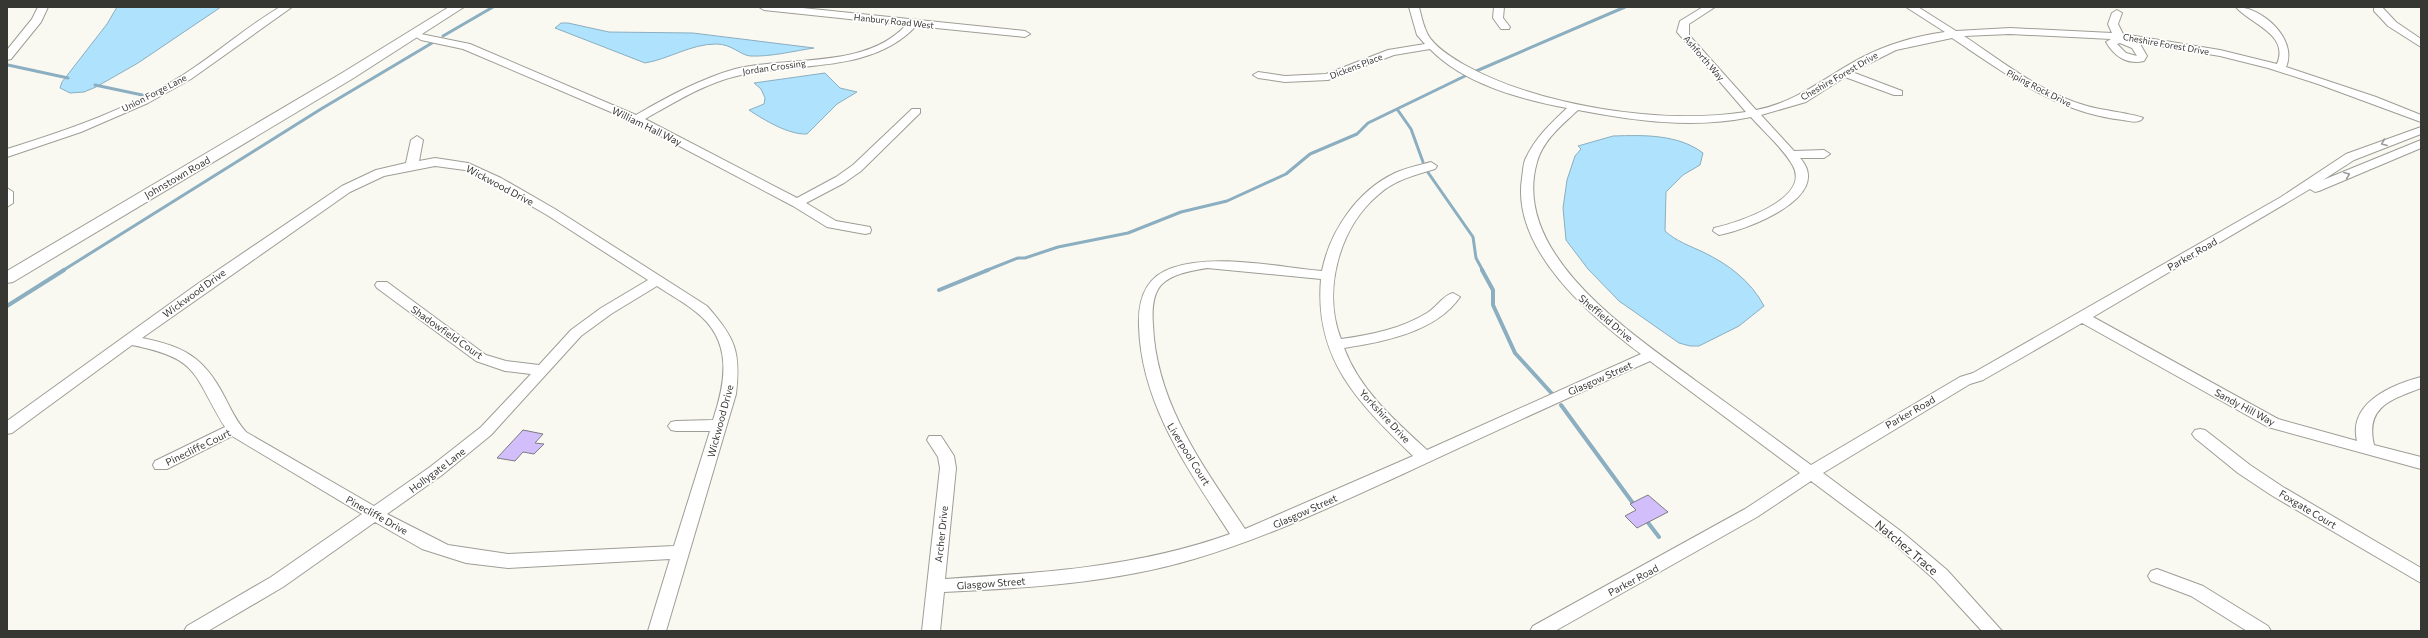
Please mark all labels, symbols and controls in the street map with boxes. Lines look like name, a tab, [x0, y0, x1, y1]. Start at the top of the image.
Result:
street label: Hanbury Road West	[853, 11, 935, 31]
street label: Cheshire Forest Drive	[2122, 31, 2210, 57]
street label: Ashforth Way	[1681, 33, 1727, 83]
street label: Cheshire Forest Drive	[1798, 49, 1880, 103]
street label: Dickens Place	[1328, 51, 1384, 81]
street label: Jordan Crossing	[742, 57, 806, 77]
street label: Piping Rock Drive	[2005, 67, 2073, 109]
street label: Union Forge Lane	[120, 72, 188, 114]
street label: William Hall Way	[610, 104, 684, 148]
one-way arrow	[2381, 139, 2388, 147]
street label: Johnstown Road	[142, 153, 212, 201]
street label: Wickwood Drive	[464, 162, 536, 208]
one-way arrow	[2342, 172, 2350, 180]
street label: Parker Road	[2165, 235, 2219, 273]
street label: Wickwood Drive	[160, 266, 228, 320]
street label: Sheffield Drive	[1577, 292, 1635, 344]
street label: Shadowfield Court	[409, 303, 485, 361]
street label: Glasgow Street	[1566, 358, 1634, 398]
street label: Wickwood Drive	[705, 383, 735, 459]
street label: Sandy Hill Way	[2213, 386, 2277, 428]
street label: Yorkshire Drive	[1357, 387, 1413, 445]
street label: Parker Road	[1883, 393, 1937, 431]
street label: Liverpool Court	[1165, 421, 1213, 487]
street label: Pinecliffe Court	[163, 426, 233, 468]
street label: Hollygate Lane	[406, 445, 468, 495]
street label: Foxgate Court	[2277, 487, 2339, 531]
street label: Glasgow Street	[1271, 491, 1339, 531]
street label: Pinecliffe Drive	[344, 493, 410, 537]
street label: Archer Drive	[932, 505, 950, 563]
street label: Natchez Trace	[1873, 517, 1941, 577]
street label: Parker Road	[1606, 562, 1660, 598]
street label: Glasgow Street	[956, 575, 1026, 591]

